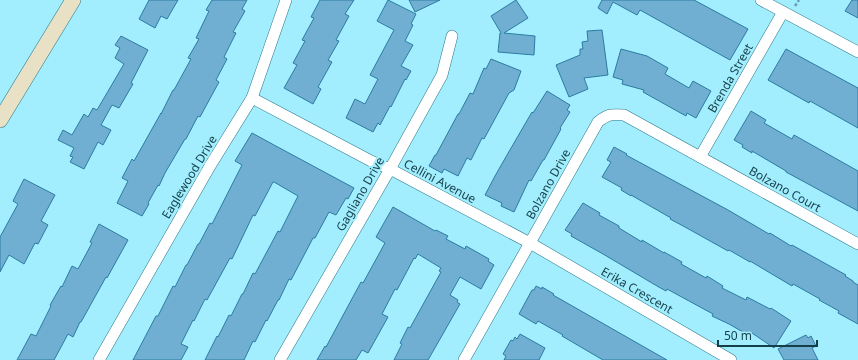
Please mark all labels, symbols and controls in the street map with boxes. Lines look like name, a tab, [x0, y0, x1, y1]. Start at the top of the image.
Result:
street label: Brenda Street	[703, 40, 757, 116]
street label: Eaglewood Drive	[157, 132, 221, 222]
street label: Bolzano Drive	[522, 146, 574, 222]
street label: Gagliano Drive	[332, 154, 388, 234]
street label: Cellini Avenue	[401, 155, 479, 207]
street label: Bolzano Court	[746, 162, 825, 216]
street label: Erika Crescent	[598, 263, 677, 318]
scale bar	[718, 322, 817, 348]
text: 50 m	[724, 327, 752, 344]

